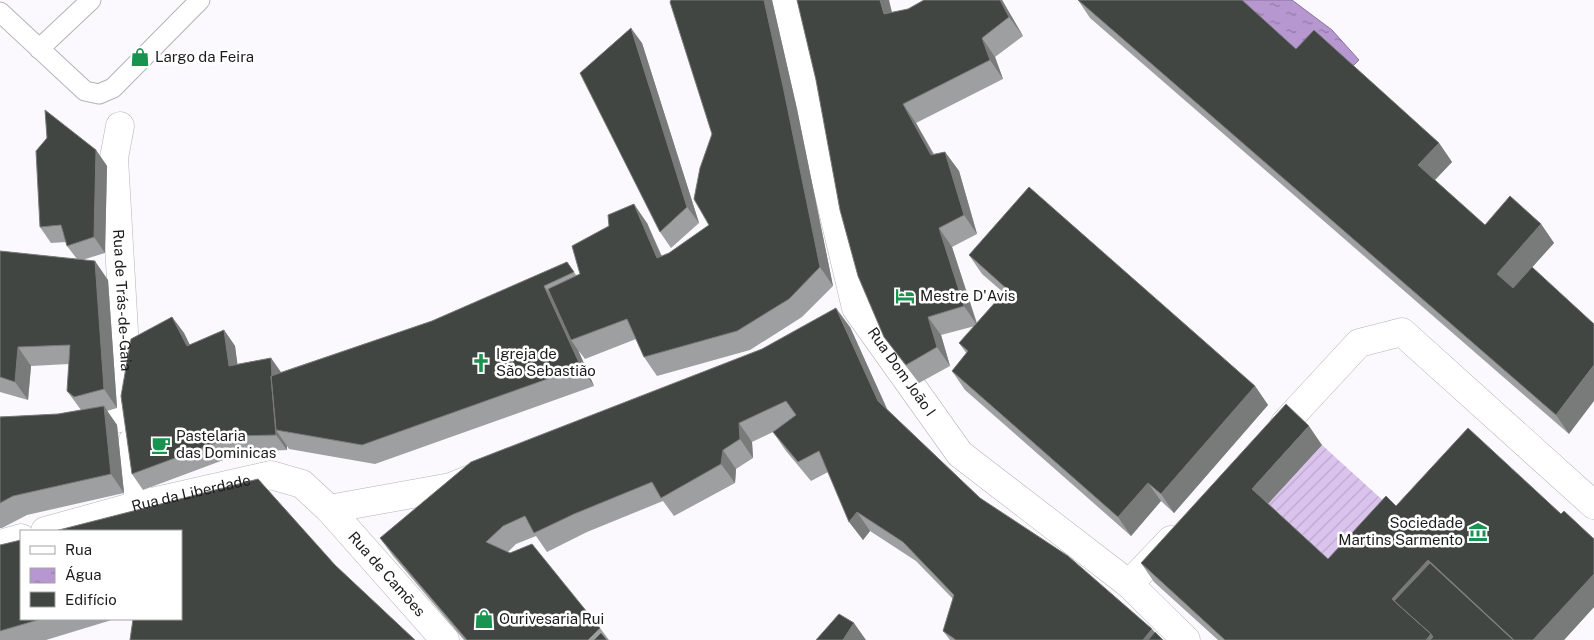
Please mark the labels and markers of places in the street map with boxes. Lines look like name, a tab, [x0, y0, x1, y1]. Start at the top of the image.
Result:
shop icon: Largo da Feira	[129, 46, 151, 68]
place label: Largo da Feira	[155, 48, 254, 65]
hotel icon: Mestre D'Avis	[894, 285, 916, 307]
place label: Mestre D'Avis	[920, 287, 1015, 304]
place label: Igreja de São Sebastião	[496, 345, 596, 379]
church icon: Igreja de São Sebastião	[470, 352, 492, 374]
place label: Pastelaria das Dominicas	[176, 427, 276, 461]
cafe icon: Pastelaria das Dominicas	[150, 434, 172, 456]
place label: Sociedade Martins Sarmento	[1338, 514, 1463, 548]
museum icon: Sociedade Martins Sarmento	[1467, 521, 1489, 543]
shop icon: Ourivesaria Rui	[473, 608, 495, 630]
place label: Ourivesaria Rui	[499, 610, 604, 627]

